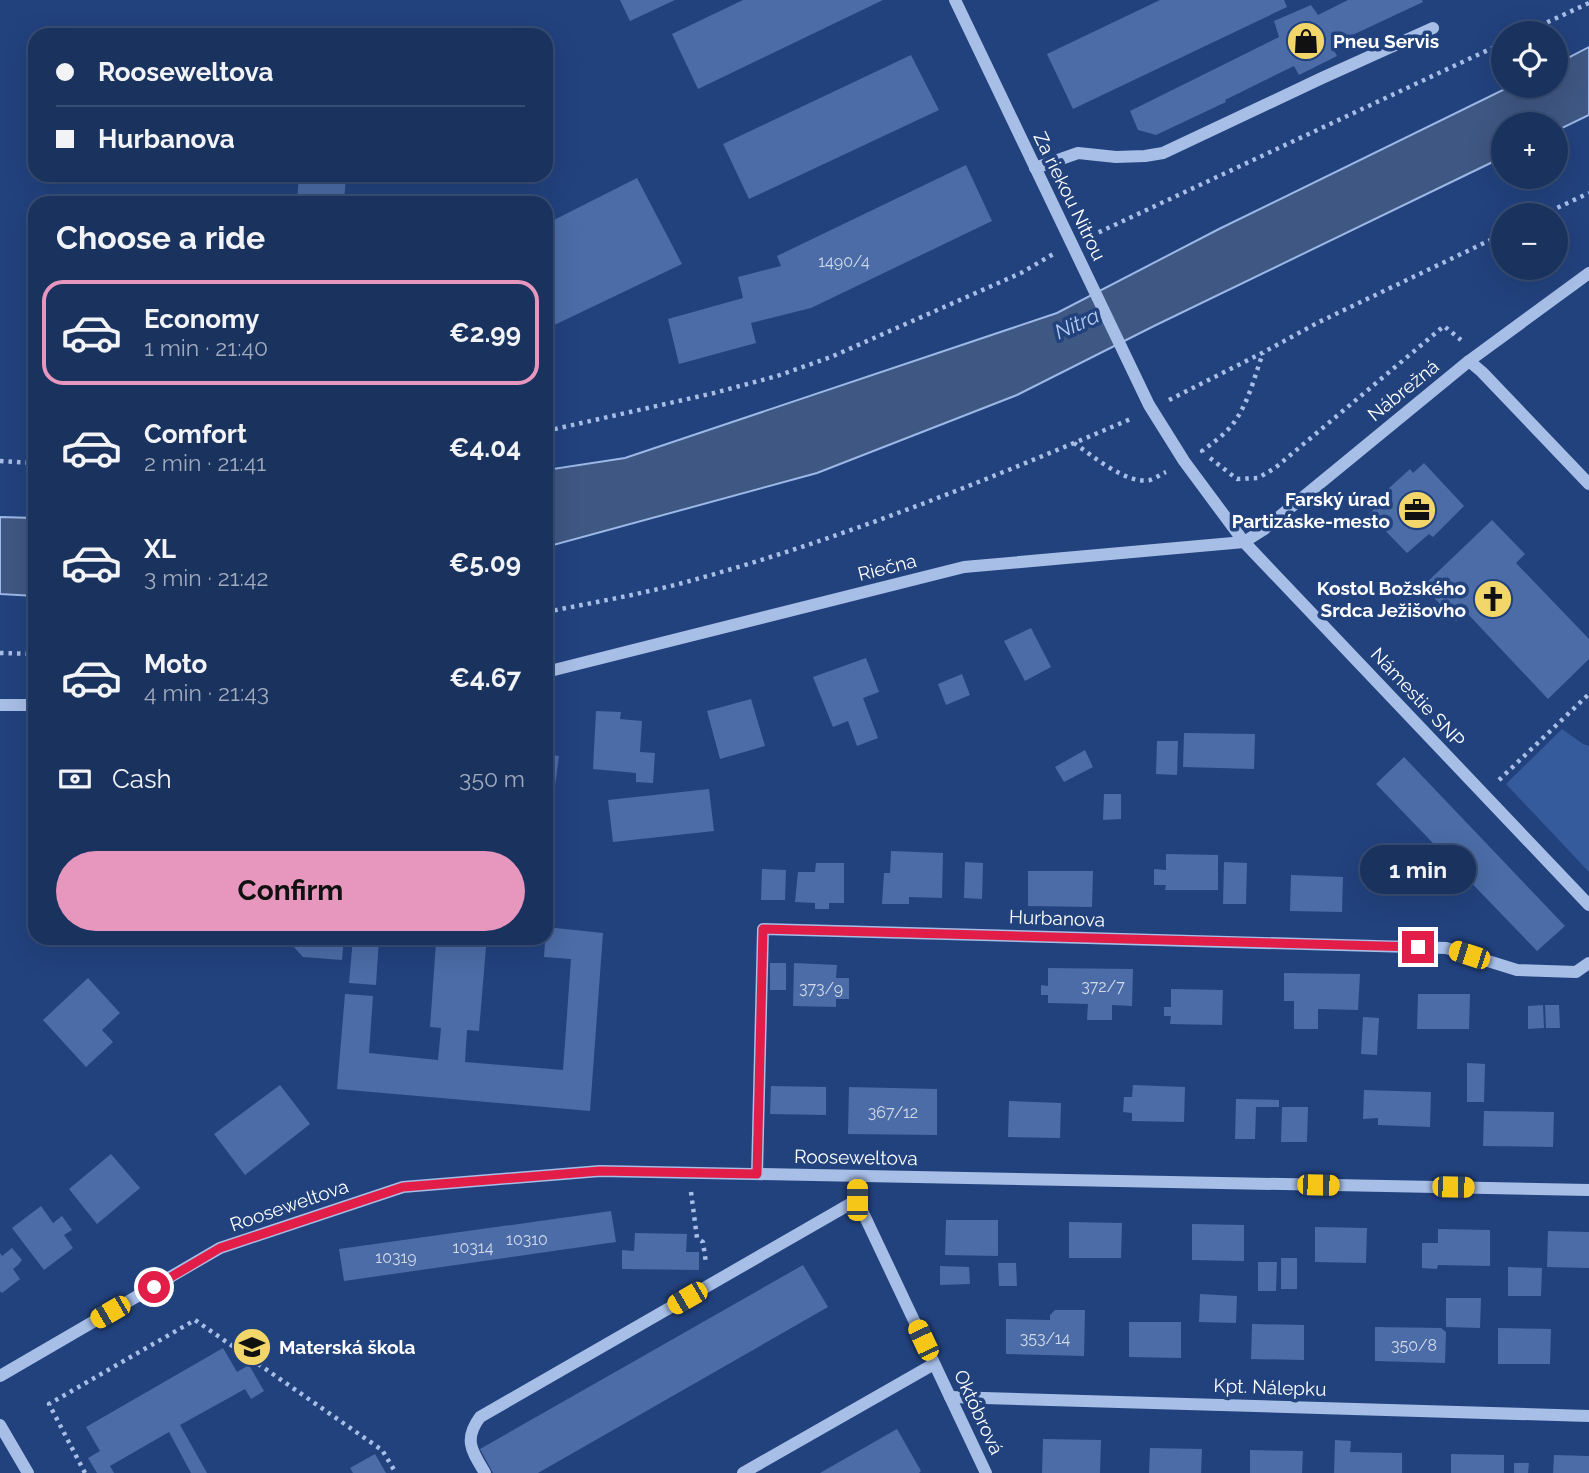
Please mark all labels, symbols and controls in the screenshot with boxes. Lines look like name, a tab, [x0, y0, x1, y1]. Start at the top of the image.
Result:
shop icon: Pneu Servis	[1285, 20, 1327, 62]
map controls	[1491, 21, 1568, 280]
button: locate	[1491, 21, 1568, 98]
place label: Pneu Servis	[1333, 30, 1439, 52]
text: Rooseweltova	[98, 57, 273, 87]
button: +	[1491, 112, 1568, 189]
text: Hurbanova	[98, 124, 235, 154]
street label: Za riekou Nitrou	[1029, 128, 1111, 264]
button: −	[1491, 203, 1568, 280]
text: Choose a ride	[56, 219, 265, 256]
house number: 1490/4	[818, 252, 870, 271]
icon: car	[60, 301, 123, 364]
water label: Nitra	[1051, 303, 1103, 344]
text: Economy	[144, 304, 259, 334]
text: €2.99	[449, 318, 521, 348]
text: 1 min · 21:40	[144, 334, 268, 361]
street label: Nábrežná	[1363, 355, 1443, 425]
icon: car	[60, 416, 123, 479]
text: Comfort	[144, 419, 247, 449]
text: €4.04	[449, 433, 521, 463]
text: 2 min · 21:41	[144, 449, 266, 476]
place label: Farský úrad Partizáske-mesto	[1232, 488, 1390, 532]
office icon: Farský úrad Partizáske-mesto	[1396, 489, 1438, 531]
icon: car	[60, 531, 123, 594]
text: XL	[144, 534, 176, 564]
text: €5.09	[449, 548, 521, 578]
street label: Riečna	[855, 549, 919, 585]
text: 3 min · 21:42	[144, 564, 268, 591]
place label: Kostol Božského Srdca Ježišovho	[1317, 577, 1466, 621]
church icon: Kostol Božského Srdca Ježišovho	[1472, 578, 1514, 620]
street label: Námestie SNP	[1367, 643, 1470, 751]
icon: car	[60, 646, 123, 709]
text: Moto	[144, 649, 207, 679]
text: €4.67	[449, 663, 521, 693]
text: 4 min · 21:43	[144, 679, 269, 706]
icon: cash	[56, 760, 94, 798]
text: Cash	[112, 764, 172, 794]
text: 350 m	[459, 765, 525, 792]
callout: 1 min	[1360, 846, 1476, 894]
button: Confirm	[56, 851, 525, 931]
text: 1 min	[1389, 856, 1447, 883]
street label: Hurbanova	[1008, 905, 1106, 931]
route end	[1402, 931, 1434, 963]
car	[1446, 939, 1493, 971]
house number: 372/7	[1081, 977, 1125, 996]
house number: 373/9	[799, 979, 843, 998]
house number: 367/12	[868, 1103, 918, 1122]
street label: Rooseweltova	[794, 1145, 918, 1169]
street label: Rooseweltova	[227, 1174, 351, 1236]
car	[1297, 1174, 1340, 1196]
car	[1432, 1176, 1475, 1198]
car	[847, 1179, 868, 1221]
house number: 10310	[506, 1230, 548, 1249]
house number: 10314	[453, 1238, 494, 1257]
house number: 10319	[375, 1248, 417, 1267]
route start	[138, 1271, 170, 1303]
car	[664, 1278, 711, 1318]
car	[87, 1292, 134, 1332]
car	[905, 1317, 942, 1363]
school or university icon: Materská škola	[231, 1326, 273, 1368]
house number: 353/14	[1020, 1329, 1071, 1348]
place label: Materská škola	[279, 1336, 415, 1358]
house number: 350/8	[1391, 1336, 1437, 1355]
street label: Októbrová	[950, 1366, 1008, 1458]
street label: Kpt. Nálepku	[1213, 1374, 1327, 1400]

